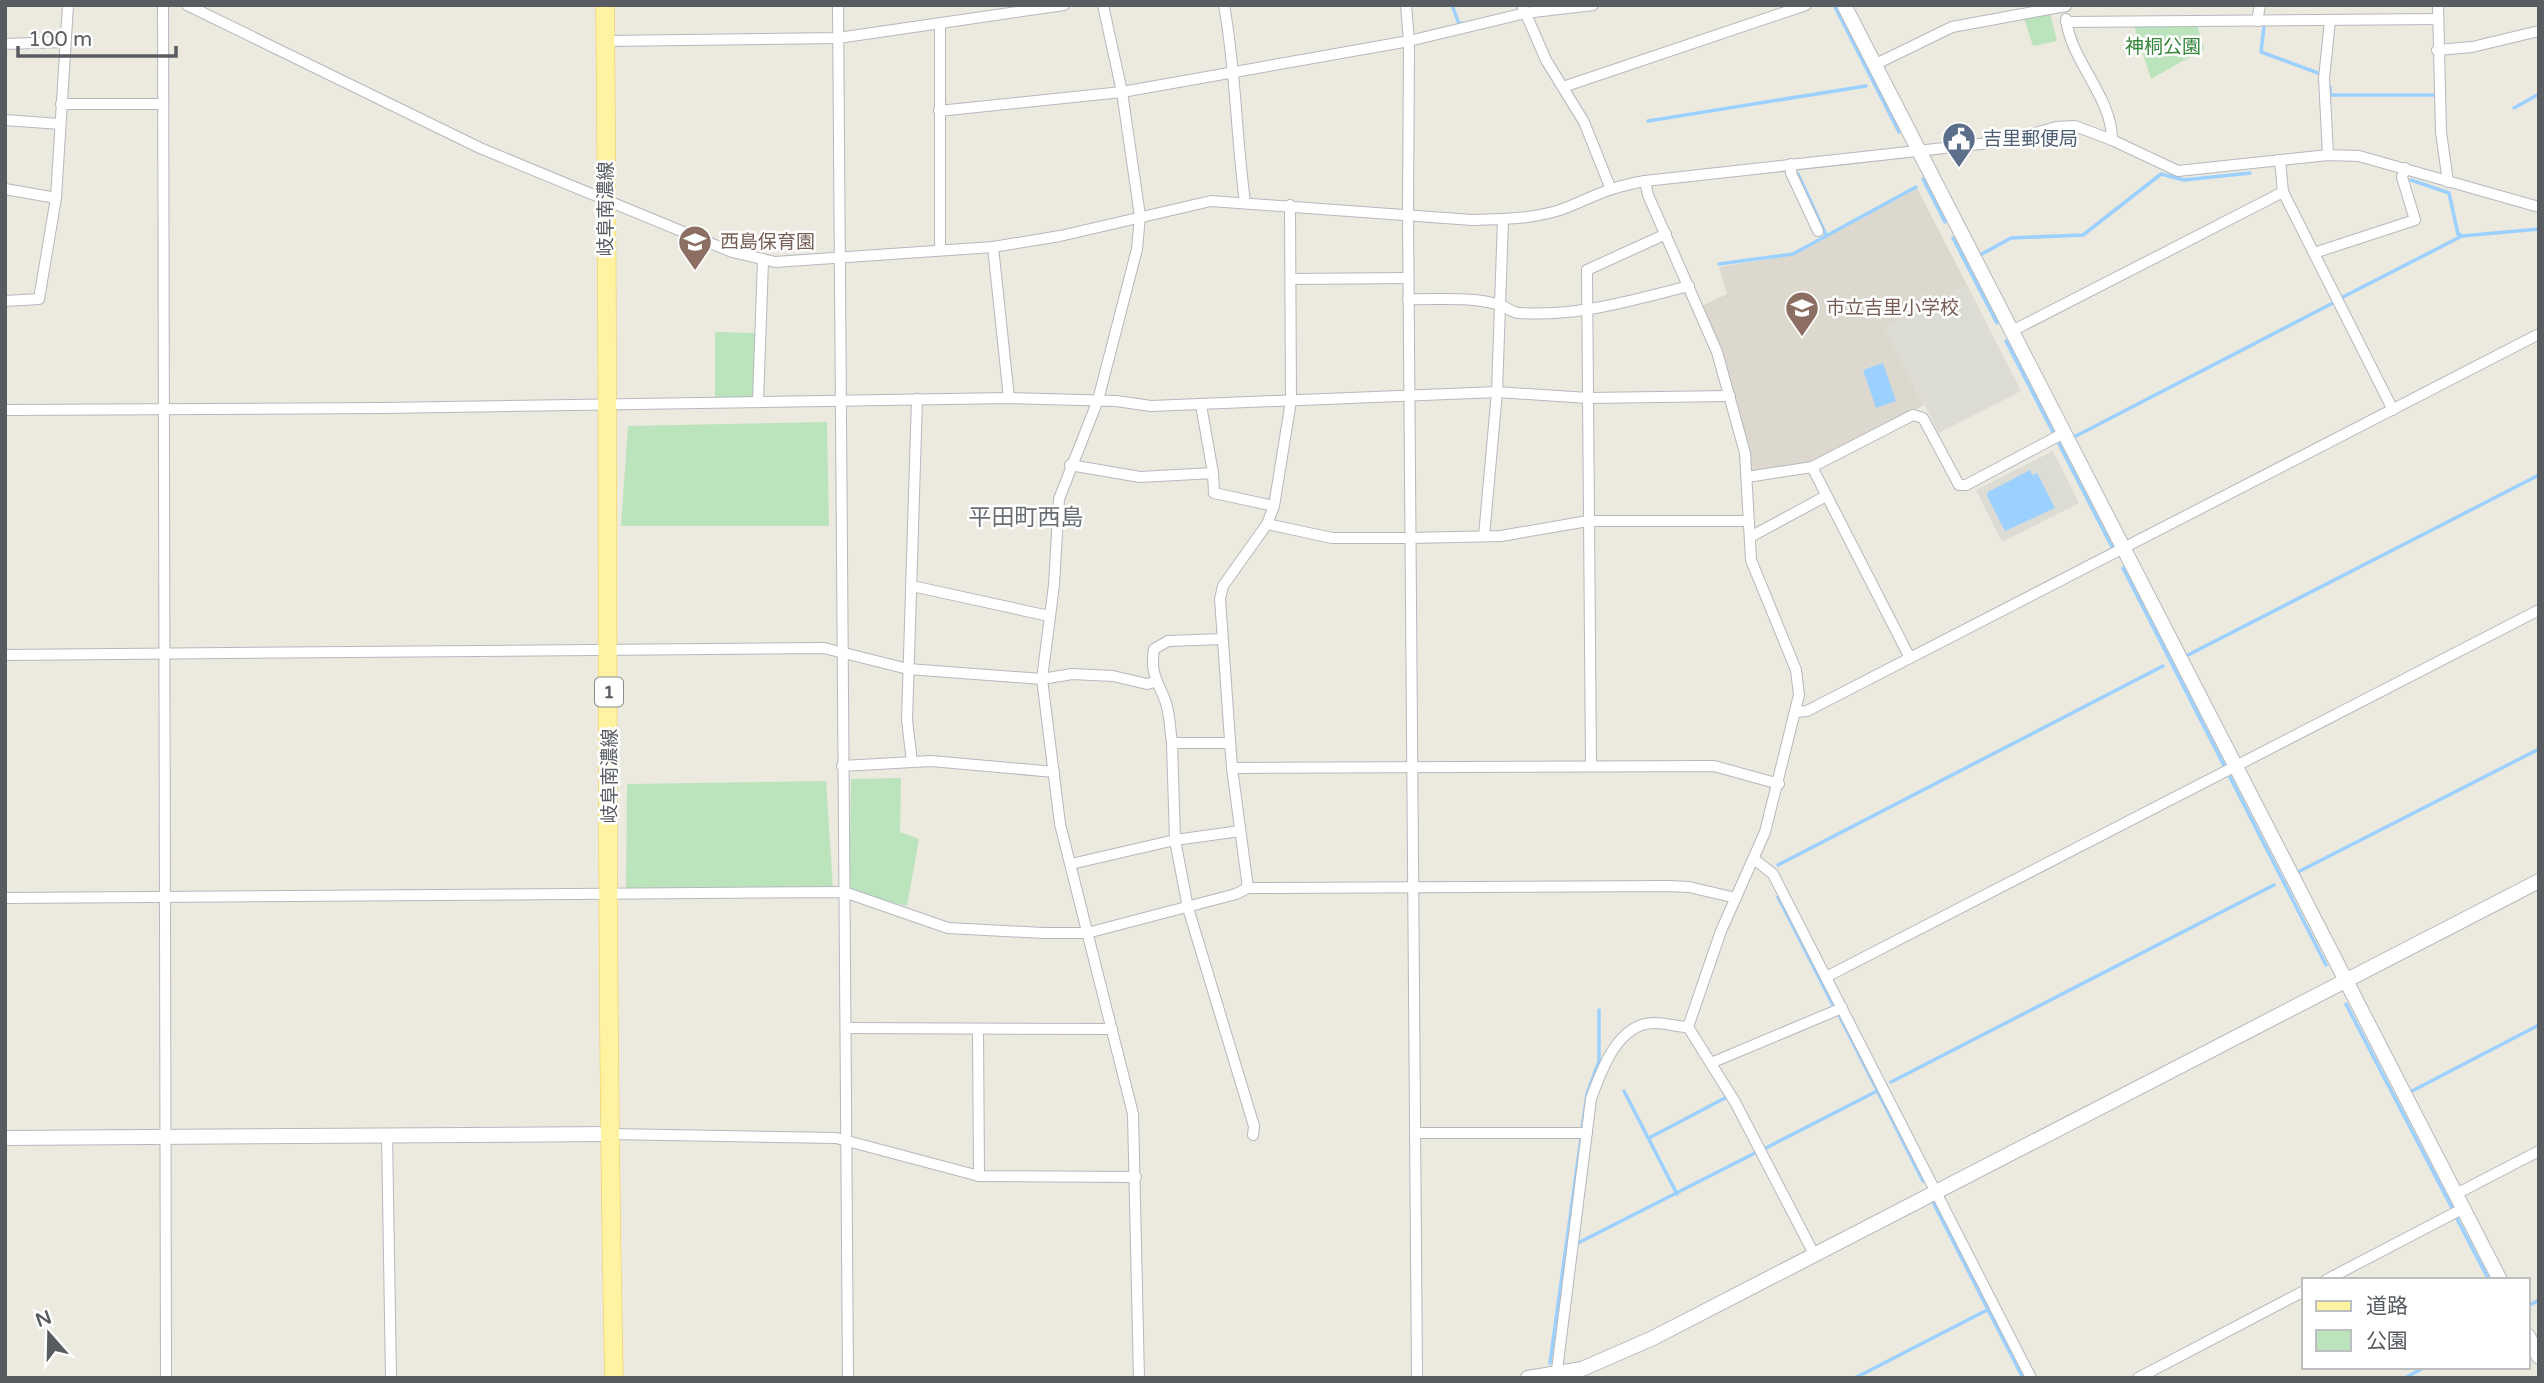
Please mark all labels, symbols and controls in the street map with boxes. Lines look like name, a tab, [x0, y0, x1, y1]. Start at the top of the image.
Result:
scale bar	[18, 14, 175, 58]
text: 100 m	[28, 27, 92, 52]
park label: 神桐公園	[2125, 36, 2201, 58]
public building icon: 吉里郵便局	[1940, 120, 1978, 169]
place label: 吉里郵便局	[1983, 128, 2078, 150]
street label: 岐阜南濃線	[595, 161, 617, 257]
school or university icon: 西島保育園	[676, 223, 714, 272]
place label: 西島保育園	[720, 231, 815, 253]
school or university icon: 市立吉里小学校	[1783, 289, 1821, 338]
place label: 市立吉里小学校	[1826, 297, 1959, 319]
district label: 平田町西島	[969, 504, 1084, 532]
road number: 1	[595, 678, 623, 706]
street label: 岐阜南濃線	[599, 728, 621, 824]
legend	[2302, 1278, 2530, 1369]
text: 道路	[2366, 1294, 2408, 1319]
north arrow	[14, 1299, 84, 1369]
text: N	[33, 1306, 54, 1332]
text: 公園	[2366, 1329, 2408, 1354]

